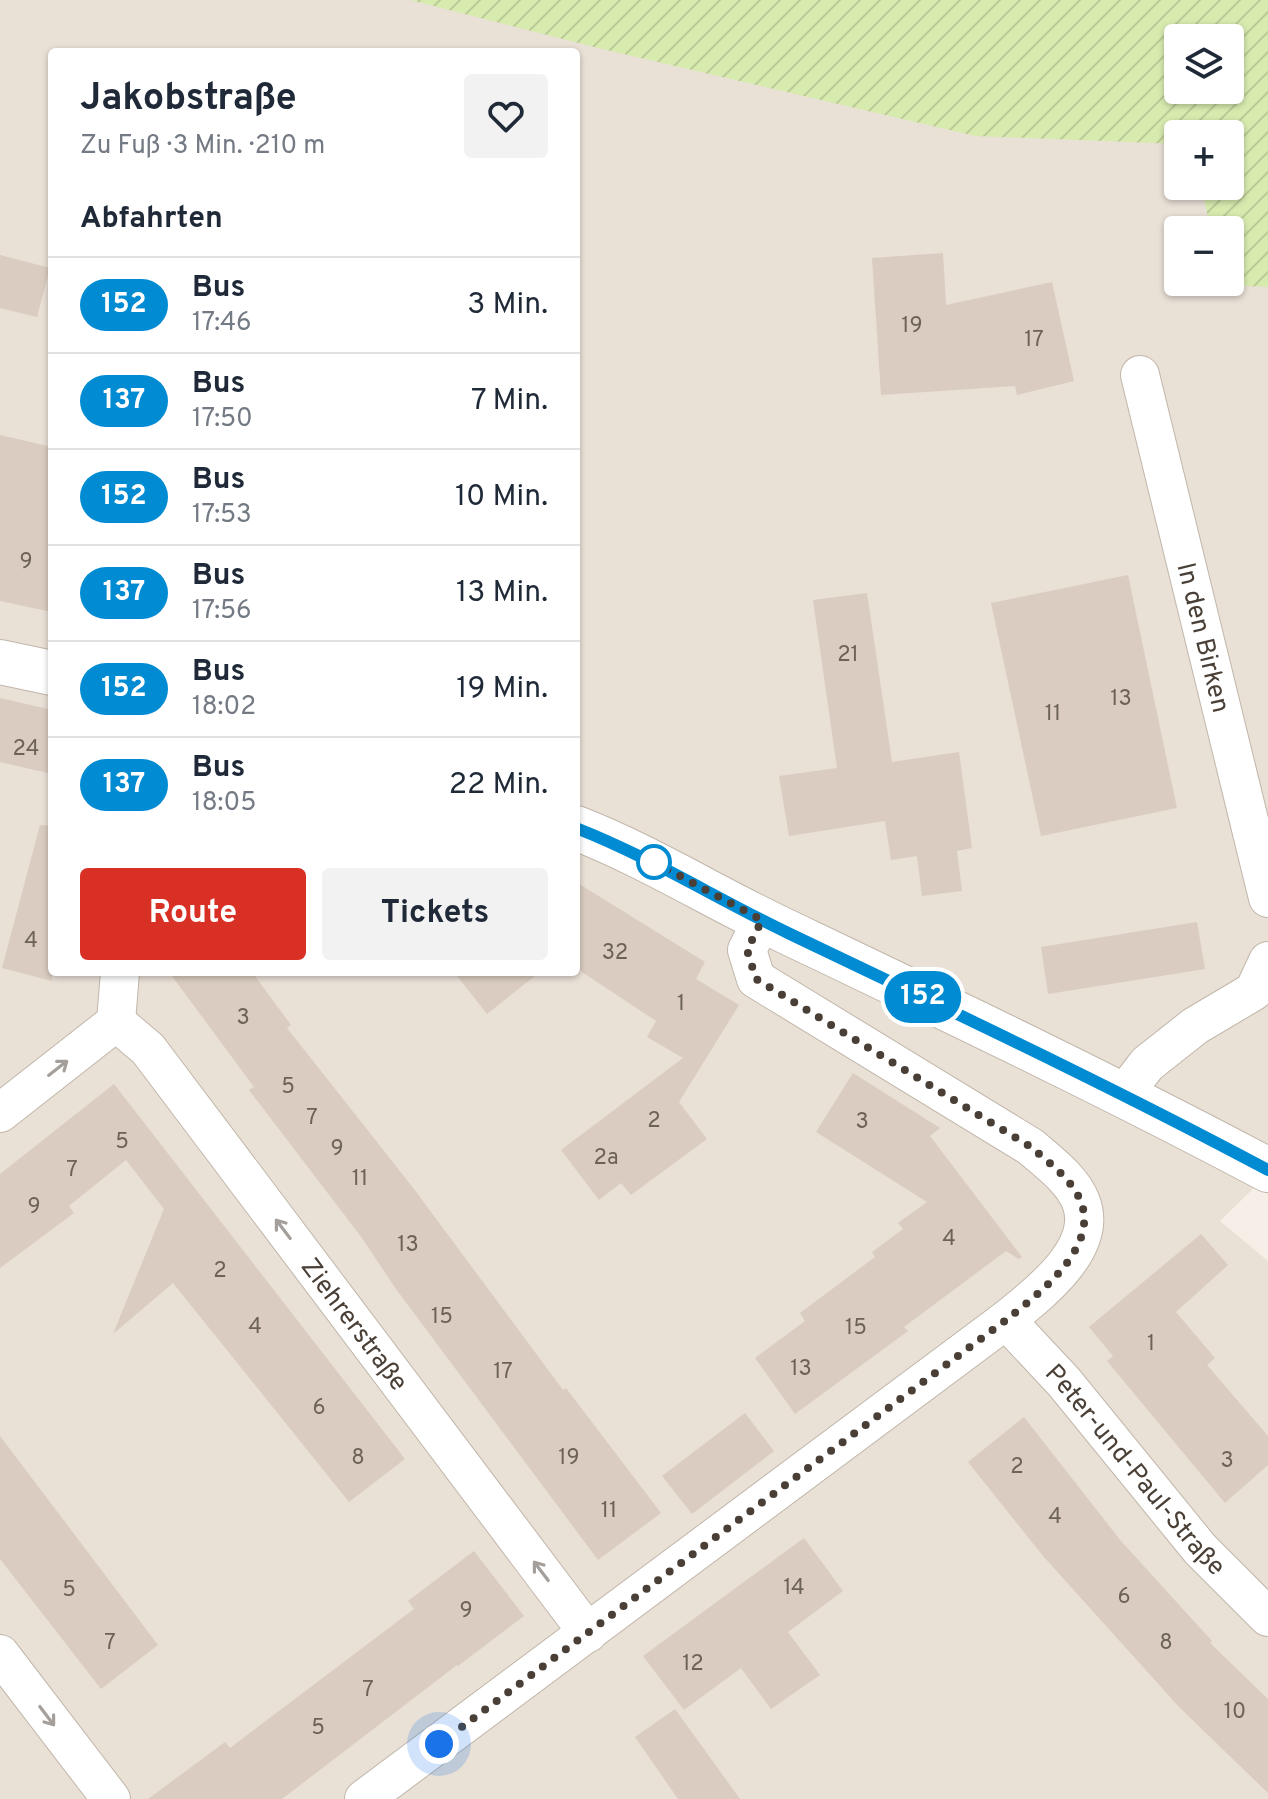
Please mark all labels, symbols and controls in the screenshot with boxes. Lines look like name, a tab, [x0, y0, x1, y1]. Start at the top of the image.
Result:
map controls	[1164, 24, 1244, 296]
button: layers	[1164, 24, 1244, 104]
button: heart	[464, 74, 548, 158]
text: Jakobstraße	[80, 75, 297, 124]
button: +	[1164, 120, 1244, 200]
text: Zu Fuß · 3 Min. · 210 m	[80, 130, 325, 163]
text: Abfahrten	[80, 201, 223, 238]
button: −	[1164, 216, 1244, 296]
text: Bus	[192, 270, 245, 307]
text: 152	[101, 287, 147, 323]
text: 3 Min.	[467, 287, 548, 324]
text: 17:46	[192, 307, 252, 340]
house number: 19	[901, 313, 923, 340]
house number: 17	[1024, 327, 1044, 354]
text: Bus	[192, 366, 245, 403]
text: 137	[103, 383, 145, 419]
text: 7 Min.	[471, 383, 548, 420]
text: 17:50	[192, 403, 253, 436]
text: Bus	[192, 462, 245, 499]
text: 152	[101, 479, 147, 515]
text: 10 Min.	[455, 479, 548, 516]
text: 17:53	[192, 499, 252, 532]
house number: 9	[19, 549, 33, 576]
text: Bus	[192, 558, 245, 595]
street label: In den Birken	[1168, 559, 1236, 716]
text: 137	[103, 575, 145, 611]
text: 13 Min.	[456, 575, 548, 612]
text: 17:56	[192, 595, 252, 628]
house number: 21	[837, 642, 859, 669]
text: Bus	[192, 654, 245, 691]
text: 152	[101, 671, 147, 707]
text: 19 Min.	[456, 671, 548, 708]
house number: 13	[1110, 686, 1132, 713]
text: 18:02	[192, 691, 256, 724]
house number: 11	[1045, 701, 1061, 728]
house number: 24	[13, 736, 39, 763]
text: Bus	[192, 750, 245, 787]
text: 137	[103, 767, 145, 803]
text: 22 Min.	[449, 767, 548, 804]
text: 18:05	[192, 787, 256, 820]
unlabelled marker	[637, 845, 671, 879]
button: Route	[80, 868, 306, 960]
button: Tickets	[322, 868, 548, 960]
house number: 4	[24, 928, 38, 955]
house number: 32	[602, 940, 628, 967]
line badge: 152	[877, 971, 969, 1023]
text: 152	[900, 979, 946, 1015]
house number: 1	[677, 991, 685, 1018]
house number: 3	[236, 1005, 250, 1032]
one-way arrow	[47, 1059, 68, 1076]
house number: 5	[281, 1074, 295, 1101]
house number: 7	[306, 1105, 318, 1132]
house number: 2	[647, 1108, 661, 1135]
house number: 3	[855, 1109, 869, 1136]
house number: 5	[115, 1129, 129, 1156]
house number: 9	[330, 1136, 344, 1163]
house number: 2a	[593, 1145, 619, 1172]
house number: 7	[66, 1157, 78, 1184]
house number: 11	[352, 1166, 368, 1193]
house number: 9	[27, 1194, 41, 1221]
one-way arrow	[275, 1219, 292, 1240]
house number: 4	[942, 1226, 956, 1253]
house number: 13	[397, 1232, 419, 1259]
street label: Ziehrerstraße	[292, 1252, 414, 1399]
house number: 2	[213, 1258, 227, 1285]
house number: 15	[431, 1304, 453, 1331]
house number: 4	[248, 1314, 262, 1341]
house number: 15	[845, 1315, 867, 1342]
house number: 1	[1147, 1331, 1155, 1358]
house number: 13	[790, 1356, 812, 1383]
street label: Peter-und-Paul-Straße	[1037, 1358, 1231, 1584]
house number: 17	[493, 1359, 513, 1386]
house number: 6	[312, 1395, 326, 1422]
house number: 8	[351, 1445, 365, 1472]
house number: 19	[558, 1445, 580, 1472]
house number: 3	[1220, 1448, 1234, 1475]
house number: 2	[1010, 1454, 1024, 1481]
house number: 11	[601, 1498, 617, 1525]
house number: 4	[1048, 1504, 1062, 1531]
one-way arrow	[532, 1561, 549, 1582]
house number: 14	[783, 1575, 805, 1602]
house number: 5	[62, 1577, 76, 1604]
house number: 6	[1117, 1584, 1131, 1611]
house number: 9	[459, 1598, 473, 1625]
house number: 7	[104, 1630, 116, 1657]
house number: 8	[1159, 1630, 1173, 1657]
house number: 12	[682, 1651, 704, 1678]
house number: 7	[362, 1677, 374, 1704]
house number: 10	[1224, 1699, 1246, 1726]
one-way arrow	[39, 1705, 56, 1726]
house number: 5	[311, 1715, 325, 1742]
your location	[419, 1724, 459, 1764]

